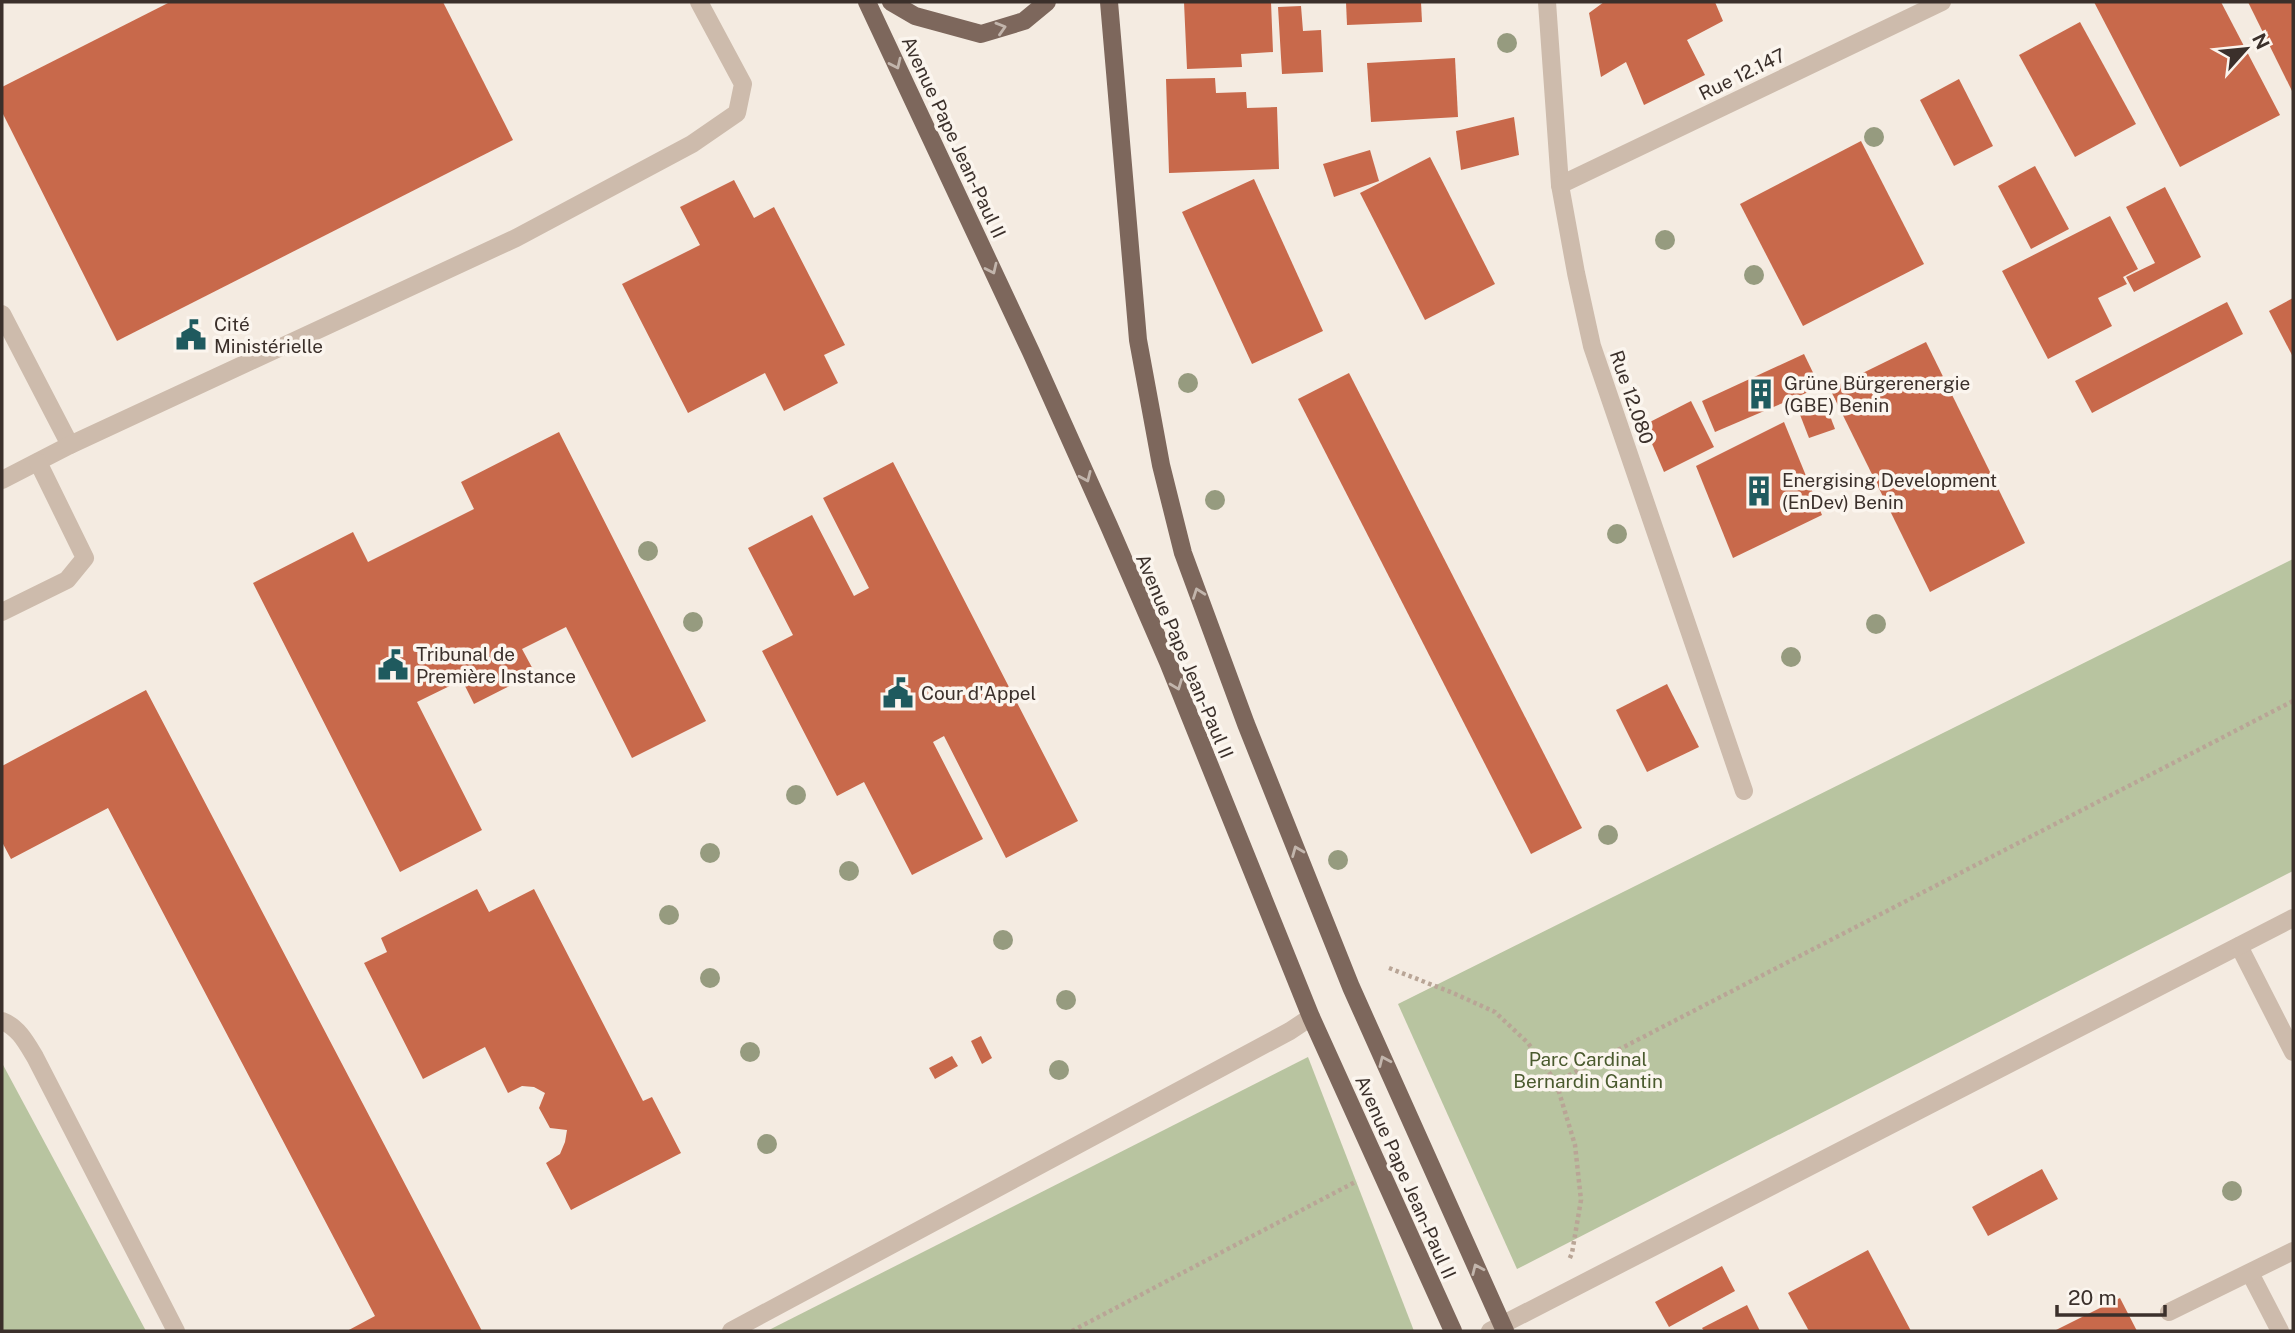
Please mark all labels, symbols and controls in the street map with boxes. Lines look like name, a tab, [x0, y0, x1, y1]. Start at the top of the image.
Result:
north arrow	[2211, 14, 2281, 84]
one-way arrow	[995, 22, 1007, 37]
text: N	[2248, 30, 2274, 53]
street label: Avenue Pape Jean-Paul II	[898, 33, 1010, 241]
street label: Rue 12.147	[1695, 44, 1789, 104]
one-way arrow	[887, 56, 901, 69]
one-way arrow	[984, 262, 998, 275]
place label: Cité Ministérielle	[214, 313, 323, 357]
public building icon: Cité Ministérielle	[174, 318, 208, 352]
street label: Rue 12.080	[1606, 347, 1658, 447]
place label: Grüne Bürgerenergie (GBE) Benin	[1784, 372, 1970, 416]
building icon: Grüne Bürgerenergie (GBE) Benin	[1744, 377, 1778, 411]
one-way arrow	[1078, 469, 1092, 482]
place label: Energising Development (EnDev) Benin	[1782, 469, 1997, 513]
building icon: Energising Development (EnDev) Benin	[1742, 474, 1776, 508]
street label: Avenue Pape Jean-Paul II	[1132, 550, 1238, 762]
one-way arrow	[1192, 588, 1206, 600]
place label: Tribunal de Première Instance	[416, 643, 576, 687]
public building icon: Tribunal de Première Instance	[376, 648, 410, 682]
public building icon: Cour d'Appel	[881, 676, 915, 710]
one-way arrow	[1168, 679, 1182, 691]
place label: Cour d'Appel	[921, 682, 1036, 704]
one-way arrow	[1291, 846, 1305, 858]
park label: Parc Cardinal Bernardin Gantin	[1513, 1048, 1663, 1092]
one-way arrow	[1378, 1056, 1392, 1068]
street label: Avenue Pape Jean-Paul II	[1351, 1072, 1461, 1282]
one-way arrow	[1471, 1264, 1485, 1276]
scale bar	[2057, 1274, 2166, 1318]
text: 20 m	[2068, 1285, 2117, 1310]

